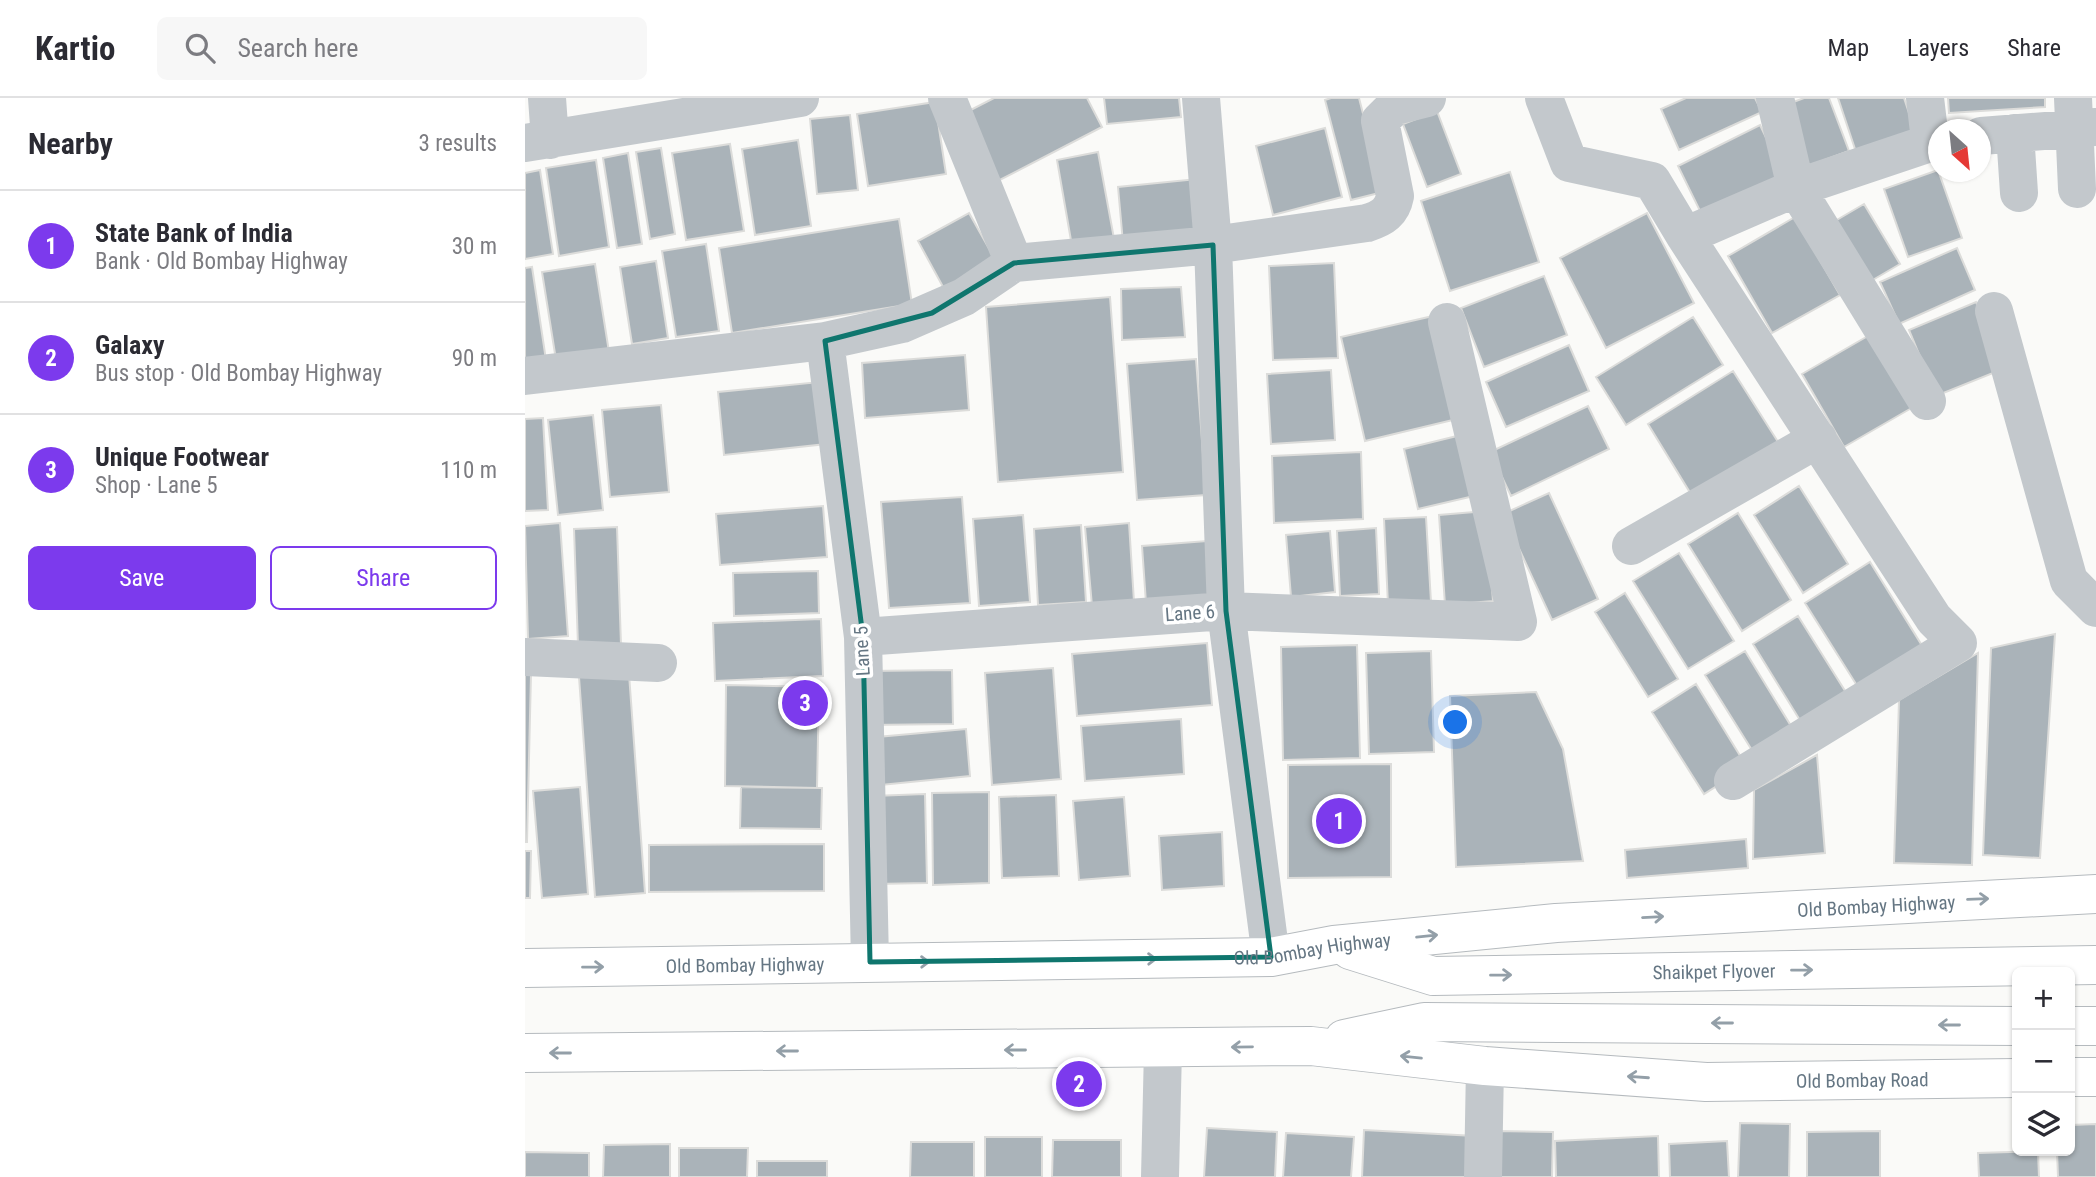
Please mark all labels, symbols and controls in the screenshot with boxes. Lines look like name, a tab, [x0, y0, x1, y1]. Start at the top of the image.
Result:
search box	[157, 17, 647, 80]
text: Kartio	[35, 29, 115, 68]
icon: search	[181, 29, 219, 67]
text: Search here	[237, 33, 358, 63]
text: Map	[1828, 34, 1869, 62]
text: Layers	[1907, 34, 1969, 62]
text: Share	[2007, 34, 2061, 62]
north arrow	[1928, 119, 1991, 182]
text: Nearby	[28, 126, 113, 161]
text: 3 results	[419, 130, 497, 157]
text: State Bank of India	[95, 218, 293, 248]
text: 1	[45, 233, 57, 260]
text: 30 m	[452, 233, 497, 260]
text: Bank · Old Bombay Highway	[95, 248, 348, 275]
text: Galaxy	[95, 330, 165, 360]
text: 2	[45, 345, 57, 372]
text: 90 m	[452, 345, 497, 372]
text: Bus stop · Old Bombay Highway	[95, 360, 382, 387]
text: Unique Footwear	[95, 442, 269, 472]
text: 3	[45, 457, 57, 484]
text: 110 m	[440, 457, 497, 484]
text: Shop · Lane 5	[95, 472, 218, 499]
button: Save	[28, 546, 256, 610]
button: Share	[270, 546, 497, 610]
street label: Lane 6	[1164, 600, 1216, 626]
street label: Lane 5	[849, 625, 875, 677]
pin: 3	[782, 677, 828, 729]
your location	[1438, 705, 1472, 739]
pin: 1	[1316, 795, 1362, 847]
street label: Old Bombay Highway	[1797, 890, 1956, 922]
one-way arrow	[1966, 893, 1989, 906]
one-way arrow	[1641, 911, 1664, 924]
street label: Old Bombay Highway	[1234, 928, 1392, 969]
one-way arrow	[1415, 929, 1437, 942]
street label: Old Bombay Highway	[666, 952, 824, 977]
one-way arrow	[1134, 952, 1157, 965]
one-way arrow	[907, 955, 930, 969]
street label: Shaikpet Flyover	[1652, 959, 1776, 984]
one-way arrow	[581, 960, 604, 973]
one-way arrow	[1790, 963, 1813, 977]
map controls	[2012, 967, 2075, 1156]
button: +	[2012, 967, 2075, 1030]
one-way arrow	[1489, 968, 1512, 982]
one-way arrow	[1710, 1016, 1733, 1030]
one-way arrow	[1938, 1018, 1961, 1032]
button: −	[2012, 1030, 2075, 1093]
one-way arrow	[1231, 1041, 1254, 1054]
one-way arrow	[1004, 1043, 1027, 1057]
one-way arrow	[776, 1044, 799, 1058]
one-way arrow	[549, 1046, 572, 1060]
one-way arrow	[1400, 1051, 1423, 1064]
pin: 2	[1056, 1058, 1102, 1110]
street label: Old Bombay Road	[1796, 1068, 1929, 1092]
one-way arrow	[1627, 1070, 1649, 1083]
button: layers	[2012, 1093, 2075, 1156]

